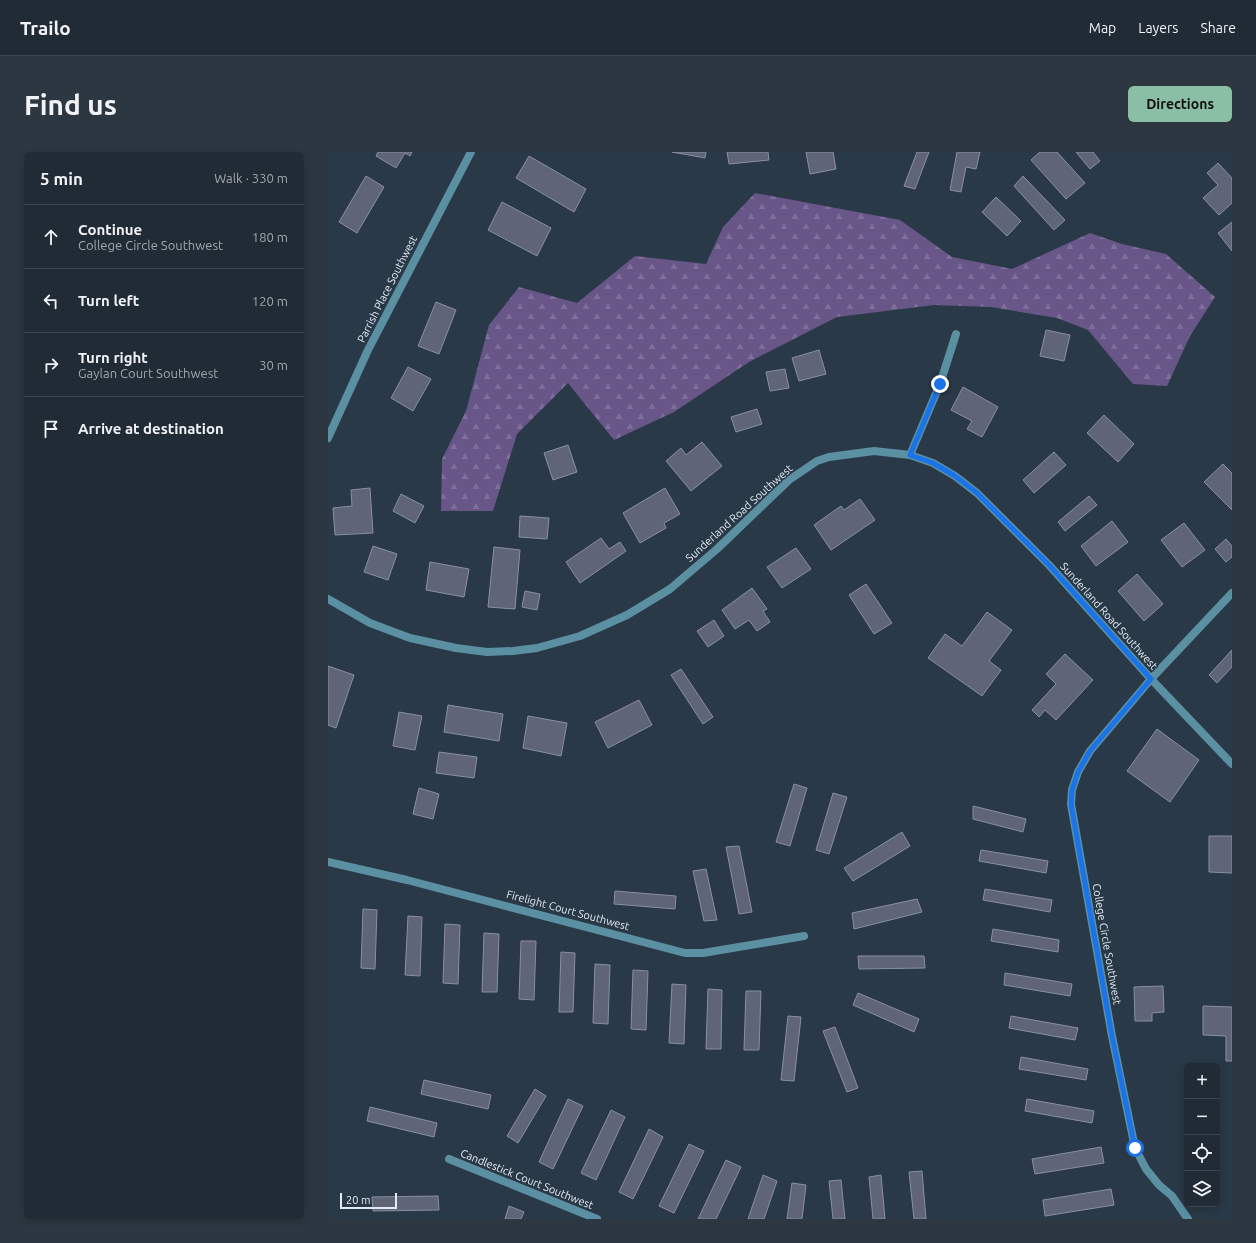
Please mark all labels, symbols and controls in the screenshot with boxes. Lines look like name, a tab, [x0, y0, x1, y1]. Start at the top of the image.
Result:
text: Trailo	[20, 17, 71, 39]
text: Map	[1089, 20, 1116, 36]
text: Layers	[1138, 20, 1178, 36]
text: Share	[1200, 20, 1236, 36]
button: Directions	[1128, 86, 1232, 122]
text: Find us	[24, 89, 117, 120]
text: 5 min	[40, 169, 83, 188]
text: Walk · 330 m	[214, 171, 288, 185]
text: Continue	[78, 221, 142, 238]
icon: ahead	[40, 226, 62, 248]
text: 180 m	[252, 230, 288, 244]
street label: Parrish Place Southwest	[355, 233, 420, 344]
text: College Circle Southwest	[78, 238, 223, 252]
icon: left	[40, 290, 62, 312]
text: Turn left	[78, 292, 139, 309]
text: 120 m	[252, 294, 288, 308]
text: Turn right	[78, 349, 148, 366]
icon: right	[40, 354, 62, 376]
text: 30 m	[259, 358, 288, 372]
text: Gaylan Court Southwest	[78, 366, 218, 380]
route end	[931, 375, 949, 393]
icon: arrive	[40, 418, 62, 440]
text: Arrive at destination	[78, 420, 224, 437]
street label: Sunderland Road Southwest	[683, 461, 795, 564]
street label: Sunderland Road Southwest	[1058, 560, 1161, 672]
street label: College Circle Southwest	[1090, 882, 1124, 1006]
street label: Firelight Court Southwest	[505, 888, 632, 932]
map controls	[1184, 1063, 1220, 1207]
button: +	[1184, 1063, 1220, 1099]
button: −	[1184, 1099, 1220, 1135]
button: locate	[1184, 1135, 1220, 1171]
route start	[1126, 1139, 1144, 1157]
street label: Candlestick Court Southwest	[459, 1147, 596, 1211]
button: layers	[1184, 1171, 1220, 1207]
scale bar	[340, 1191, 397, 1210]
text: 20 m	[346, 1194, 370, 1206]

